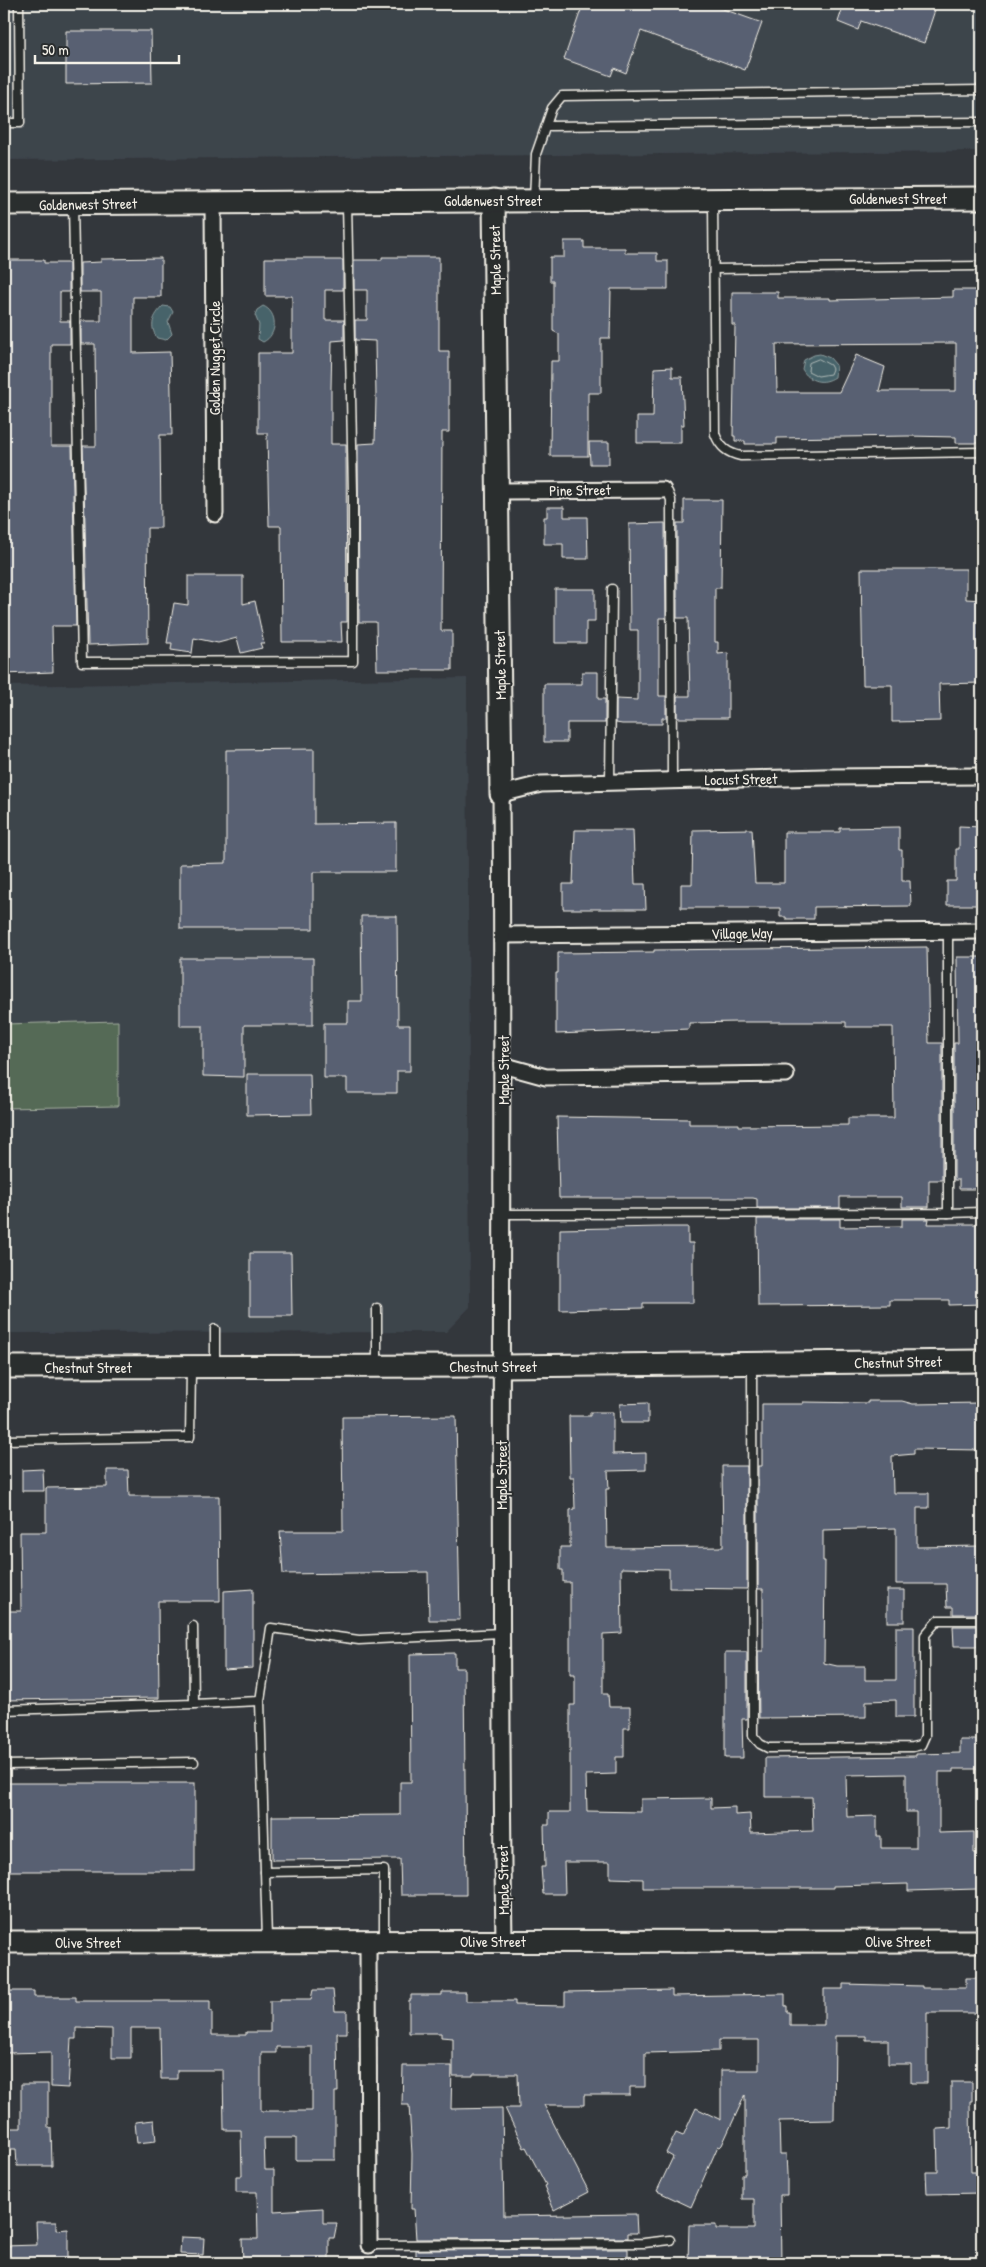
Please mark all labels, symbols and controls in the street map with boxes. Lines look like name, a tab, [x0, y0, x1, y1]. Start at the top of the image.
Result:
scale bar	[35, 32, 179, 64]
text: 50 m	[42, 39, 69, 60]
street label: Goldenwest Street	[849, 188, 948, 209]
street label: Goldenwest Street	[444, 190, 543, 211]
street label: Goldenwest Street	[39, 193, 138, 215]
street label: Maple Street	[484, 224, 506, 295]
street label: Golden Nugget Circle	[204, 301, 225, 415]
street label: Pine Street	[549, 479, 612, 501]
street label: Maple Street	[489, 629, 511, 700]
street label: Locust Street	[704, 768, 778, 790]
street label: Village Way	[711, 922, 773, 944]
street label: Maple Street	[493, 1034, 514, 1105]
street label: Chestnut Street	[854, 1351, 943, 1373]
street label: Chestnut Street	[449, 1356, 538, 1377]
street label: Chestnut Street	[44, 1357, 133, 1378]
street label: Maple Street	[491, 1439, 512, 1510]
street label: Maple Street	[492, 1844, 514, 1915]
street label: Olive Street	[460, 1931, 527, 1952]
street label: Olive Street	[865, 1931, 932, 1952]
street label: Olive Street	[55, 1932, 122, 1953]

